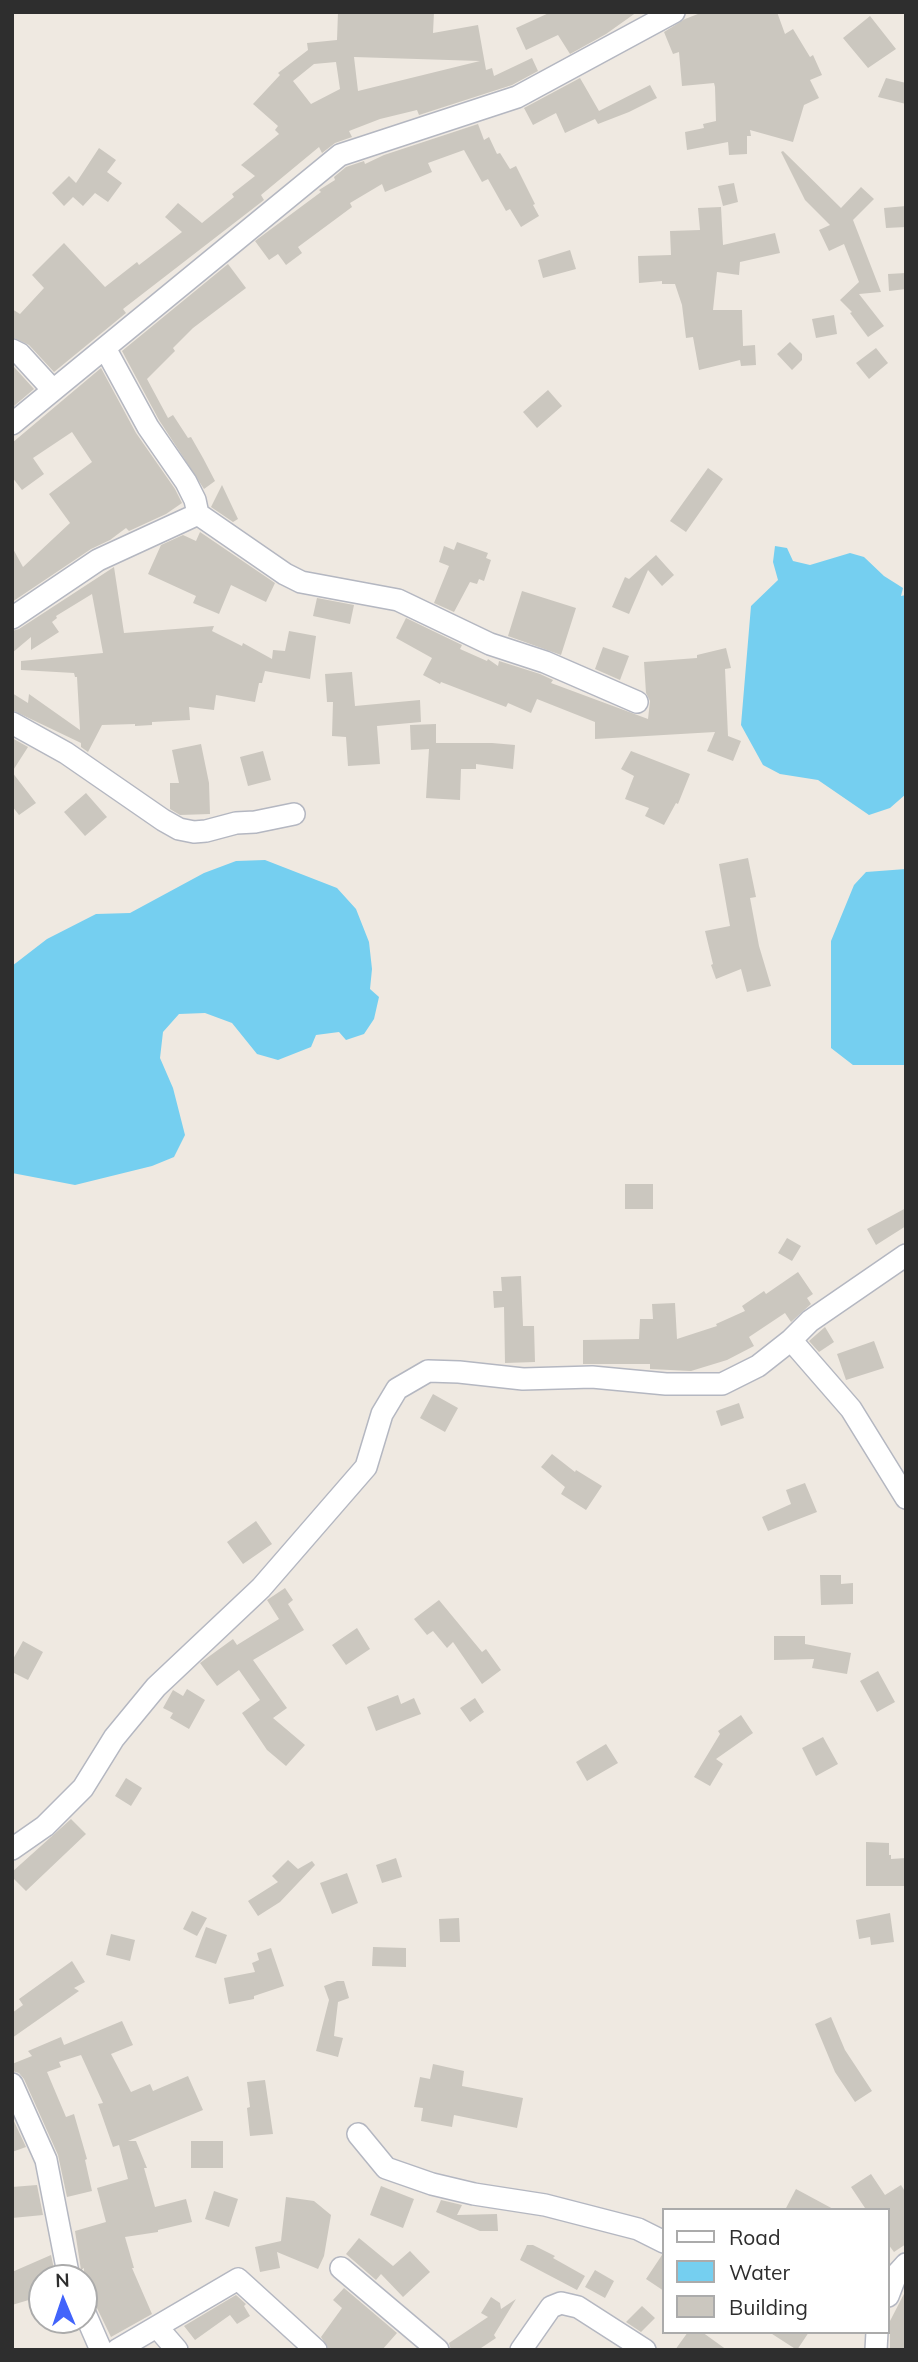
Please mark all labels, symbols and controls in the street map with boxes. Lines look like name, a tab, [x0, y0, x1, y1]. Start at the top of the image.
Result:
legend	[662, 2208, 890, 2334]
text: Road	[729, 2224, 780, 2250]
text: Water	[729, 2259, 790, 2285]
north arrow	[28, 2264, 98, 2334]
text: N	[55, 2268, 70, 2292]
text: Building	[729, 2294, 808, 2320]

